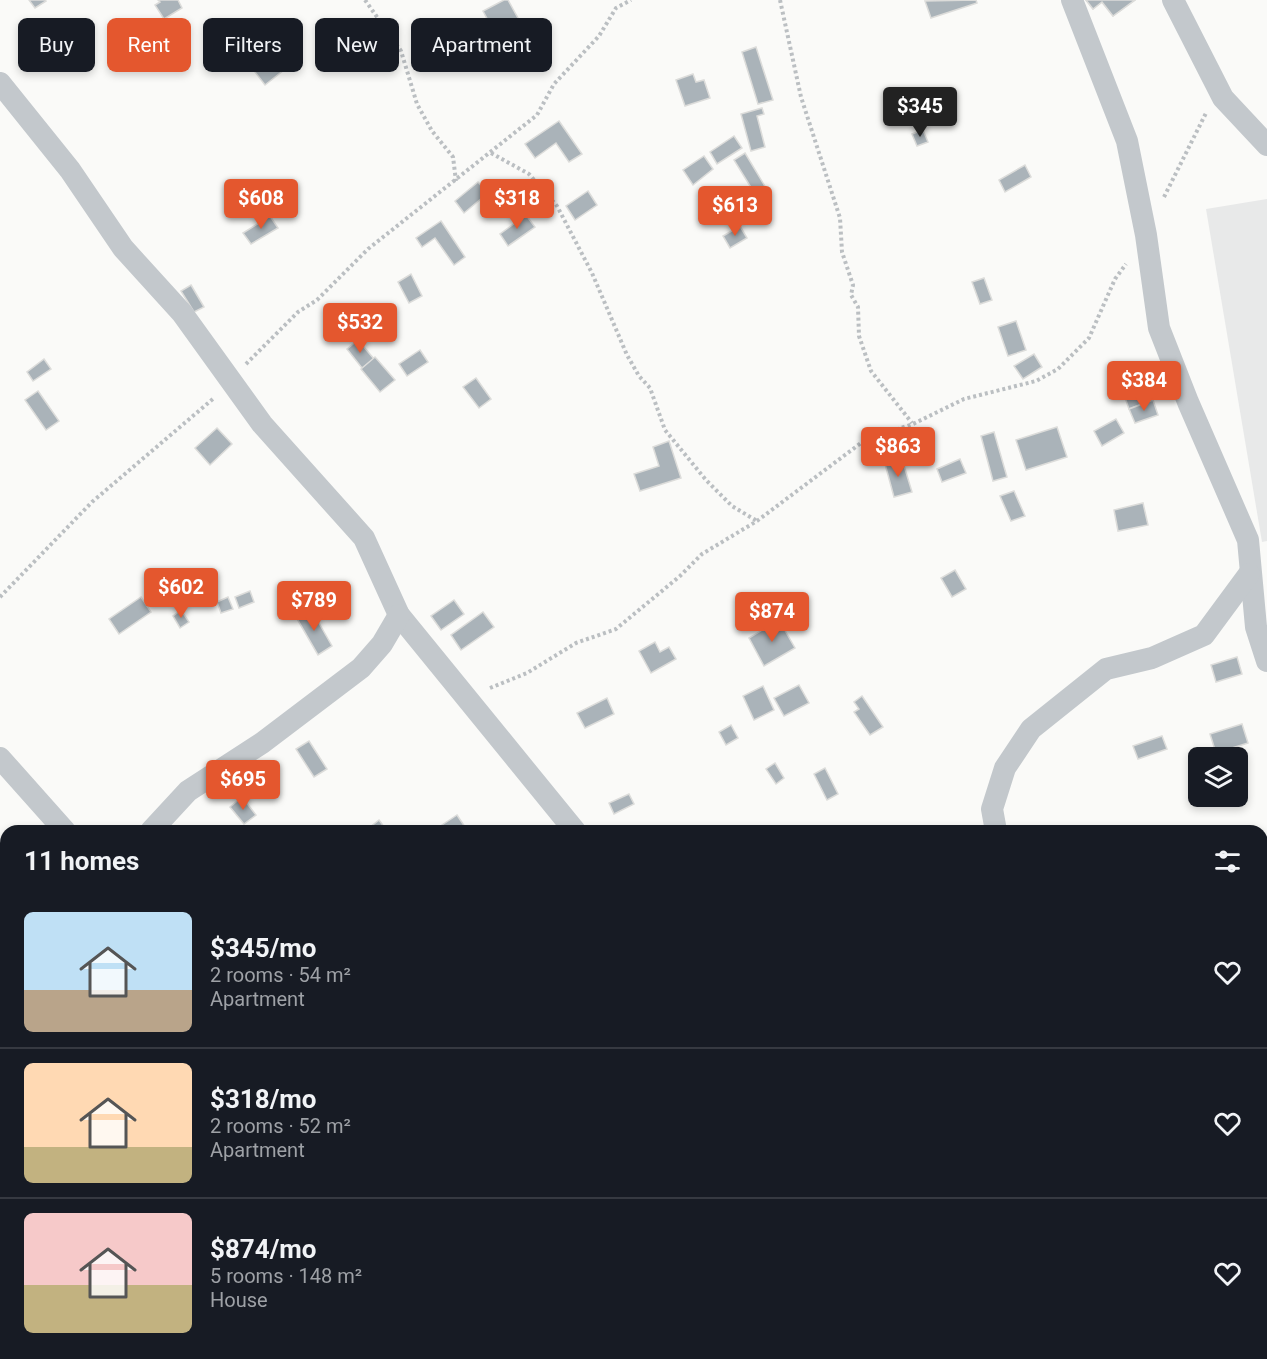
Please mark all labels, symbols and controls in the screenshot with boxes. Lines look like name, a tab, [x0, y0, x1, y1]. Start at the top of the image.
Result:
chip: Buy	[18, 18, 95, 72]
chip: Rent	[107, 18, 191, 72]
chip: Filters	[203, 18, 303, 72]
chip: New	[315, 18, 399, 72]
chip: Apartment	[411, 18, 552, 72]
pin: $345	[884, 87, 956, 138]
text: $345	[897, 94, 943, 118]
pin: $608	[225, 179, 297, 230]
pin: $318	[481, 179, 553, 230]
text: $608	[238, 186, 284, 210]
text: $318	[494, 186, 540, 210]
pin: $613	[699, 186, 771, 237]
text: $613	[712, 193, 758, 217]
pin: $532	[324, 303, 396, 354]
text: $532	[337, 310, 383, 334]
pin: $384	[1108, 361, 1180, 412]
text: $384	[1121, 368, 1167, 392]
pin: $863	[862, 427, 934, 478]
text: $863	[875, 434, 921, 458]
pin: $602	[145, 568, 217, 619]
text: $602	[158, 575, 204, 599]
pin: $789	[278, 581, 350, 632]
text: $789	[291, 588, 337, 612]
pin: $874	[736, 592, 808, 643]
text: $874	[749, 599, 795, 623]
map controls	[1188, 747, 1248, 807]
button: layers	[1188, 747, 1248, 807]
pin: $695	[207, 760, 279, 811]
text: $695	[220, 767, 266, 791]
icon: filters	[1211, 845, 1244, 878]
text: 11 homes	[24, 846, 139, 876]
text: $345/mo	[210, 933, 317, 963]
icon: home	[72, 936, 144, 1008]
icon: heart	[1211, 956, 1244, 989]
text: 2 rooms · 54 m²	[210, 963, 351, 987]
text: Apartment	[210, 987, 305, 1011]
text: $318/mo	[210, 1084, 317, 1114]
icon: home	[72, 1087, 144, 1159]
icon: heart	[1211, 1107, 1244, 1140]
text: 2 rooms · 52 m²	[210, 1114, 351, 1138]
text: Apartment	[210, 1138, 305, 1162]
text: $874/mo	[210, 1234, 317, 1264]
icon: home	[72, 1237, 144, 1309]
icon: heart	[1211, 1257, 1244, 1290]
text: 5 rooms · 148 m²	[210, 1264, 362, 1288]
text: House	[210, 1288, 268, 1312]

